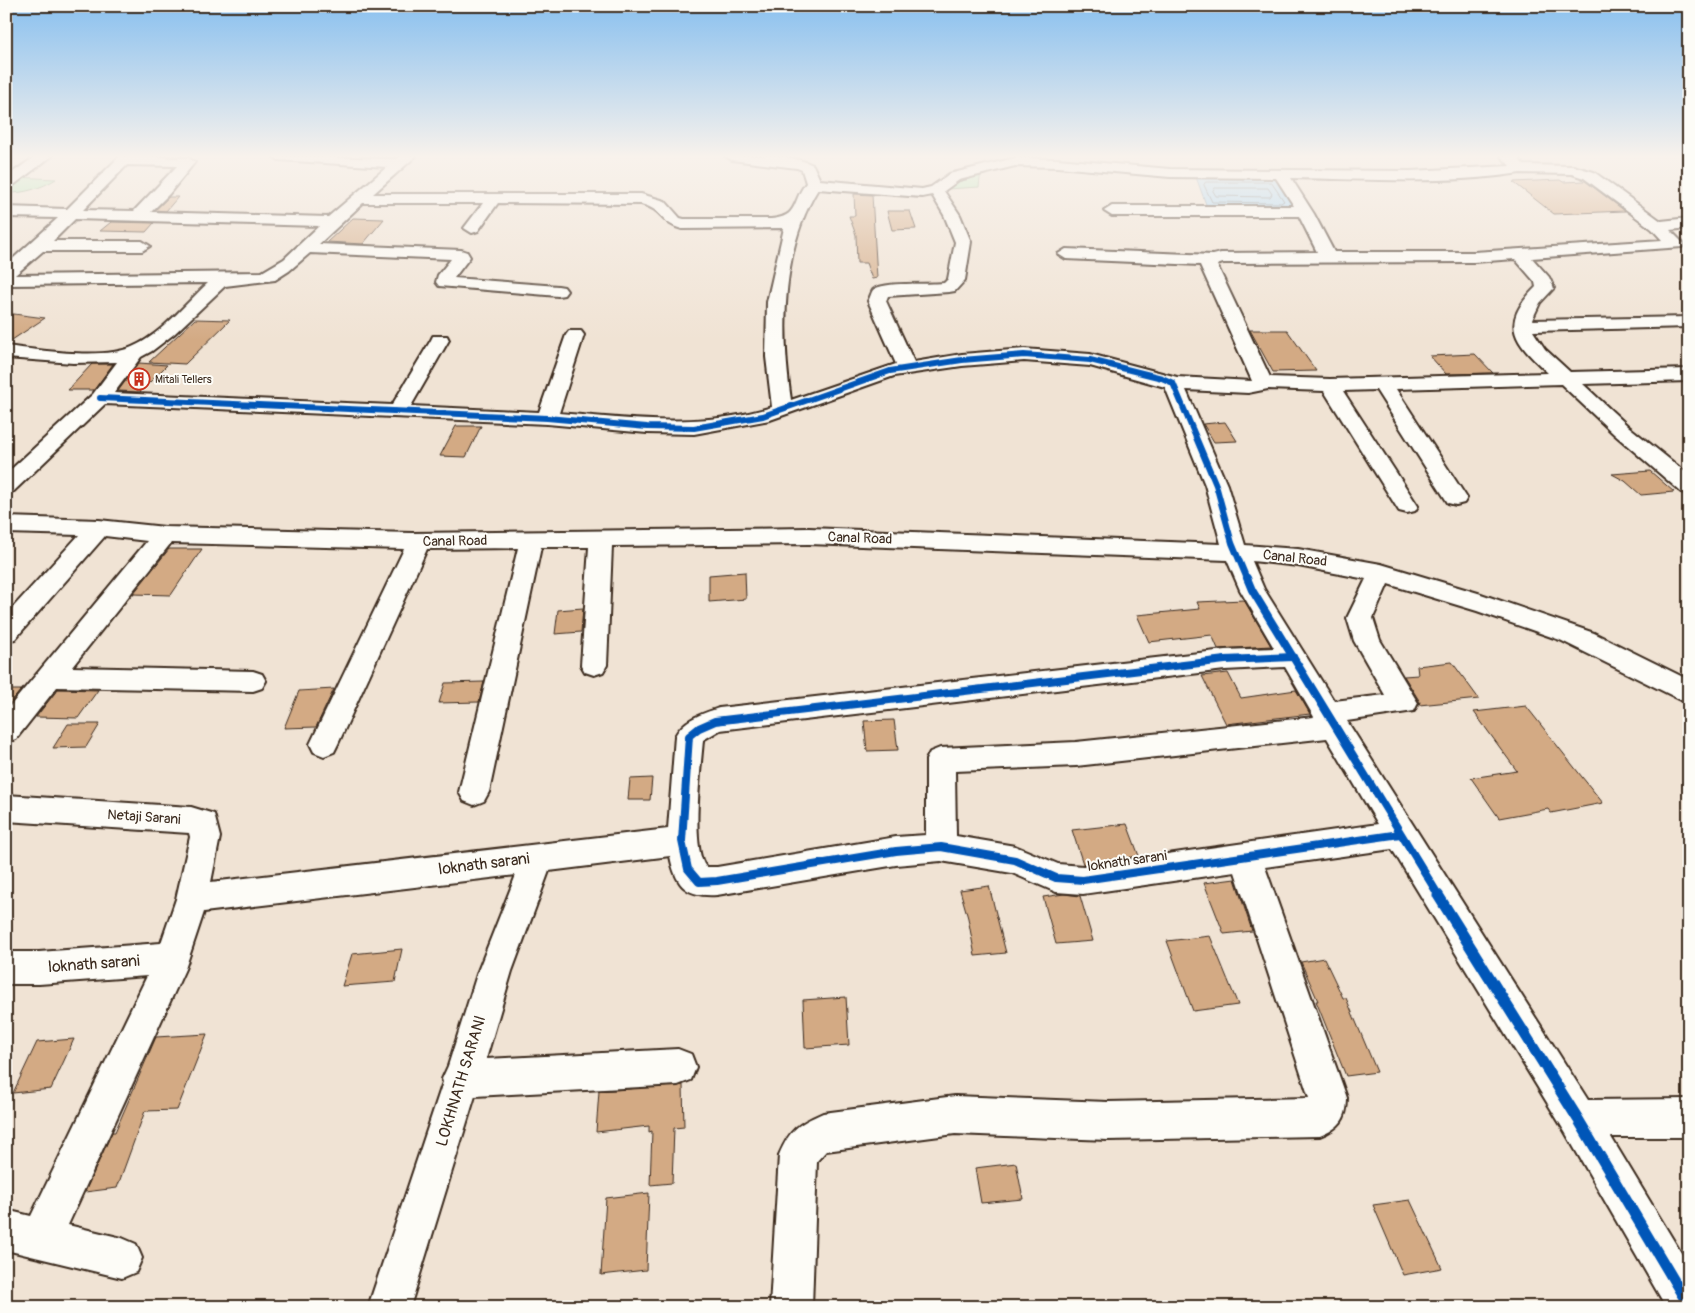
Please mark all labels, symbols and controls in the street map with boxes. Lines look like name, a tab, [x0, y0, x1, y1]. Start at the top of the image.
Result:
building icon: Mitali Tellers	[127, 367, 151, 391]
place label: Mitali Tellers	[155, 373, 212, 386]
street label: Canal Road	[827, 528, 893, 548]
street label: Canal Road	[423, 532, 488, 550]
street label: Canal Road	[1262, 546, 1328, 570]
street label: Netaji Sarani	[107, 806, 182, 828]
street label: loknath sarani	[1086, 847, 1168, 875]
street label: loknath sarani	[437, 848, 531, 880]
street label: loknath sarani	[48, 951, 141, 977]
street label: LOKHNATH SARANI	[432, 1013, 490, 1149]

